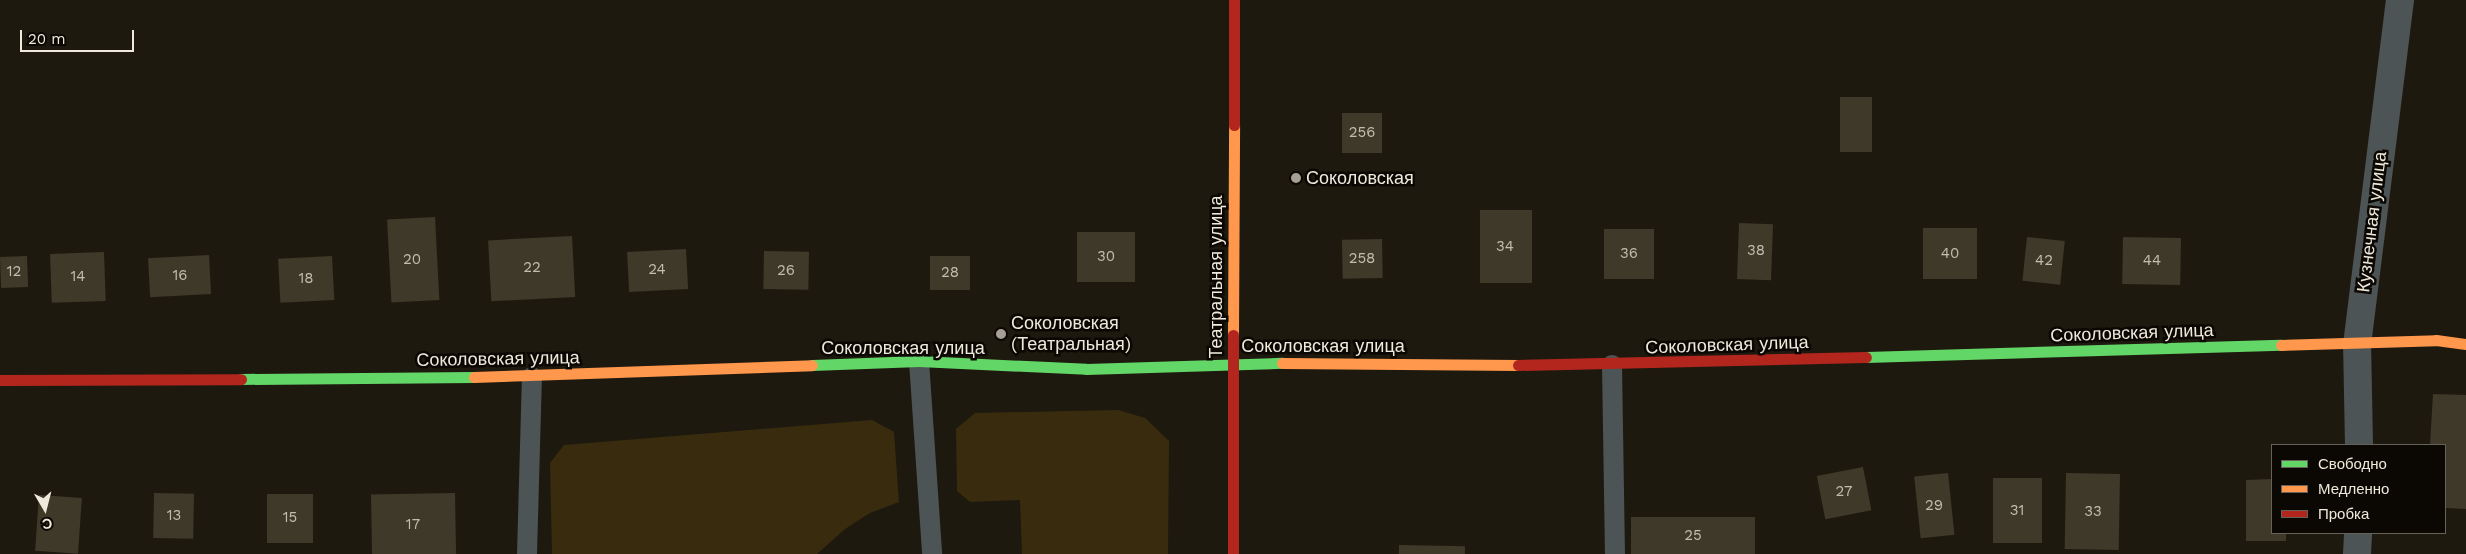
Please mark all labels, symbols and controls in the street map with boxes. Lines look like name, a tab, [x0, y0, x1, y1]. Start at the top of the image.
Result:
scale bar	[22, 20, 136, 52]
text: 20 m	[28, 30, 66, 48]
house number: 256	[1349, 124, 1375, 142]
street label: Кузнечная улица	[2353, 150, 2391, 294]
place label: Соколовская	[1306, 167, 1414, 189]
marker: Соколовская	[1290, 172, 1302, 184]
street label: Театральная улица	[1205, 195, 1227, 359]
house number: 34	[1496, 238, 1514, 256]
house number: 38	[1747, 242, 1765, 260]
house number: 36	[1620, 245, 1638, 263]
house number: 40	[1941, 245, 1959, 263]
house number: 30	[1097, 248, 1115, 266]
house number: 258	[1349, 250, 1375, 268]
house number: 20	[403, 251, 421, 269]
house number: 42	[2035, 252, 2053, 270]
house number: 44	[2143, 252, 2161, 270]
house number: 22	[523, 259, 541, 277]
house number: 24	[648, 261, 666, 279]
house number: 26	[777, 262, 795, 280]
house number: 12	[7, 263, 21, 281]
house number: 28	[941, 264, 959, 282]
house number: 16	[173, 267, 187, 285]
house number: 14	[70, 268, 86, 286]
house number: 18	[298, 270, 314, 288]
place label: Соколовская (Театральная)	[1011, 313, 1131, 356]
street label: Соколовская улица	[2050, 319, 2214, 347]
marker: Соколовская (Театральная)	[995, 328, 1007, 340]
street label: Соколовская улица	[1645, 331, 1809, 359]
street label: Соколовская улица	[1241, 335, 1405, 357]
street label: Соколовская улица	[821, 337, 985, 359]
street label: Соколовская улица	[416, 347, 580, 371]
legend	[2271, 444, 2446, 534]
text: Свободно	[2318, 455, 2387, 473]
text: Медленно	[2318, 480, 2389, 498]
house number: 27	[1836, 483, 1852, 501]
north arrow	[20, 484, 70, 534]
house number: 29	[1925, 497, 1943, 515]
house number: 31	[2010, 502, 2024, 520]
house number: 33	[2084, 503, 2102, 521]
text: Пробка	[2318, 505, 2369, 523]
house number: 13	[167, 507, 181, 525]
house number: 15	[283, 509, 297, 527]
text: С	[41, 515, 53, 532]
house number: 17	[406, 516, 420, 534]
house number: 25	[1684, 527, 1702, 545]

